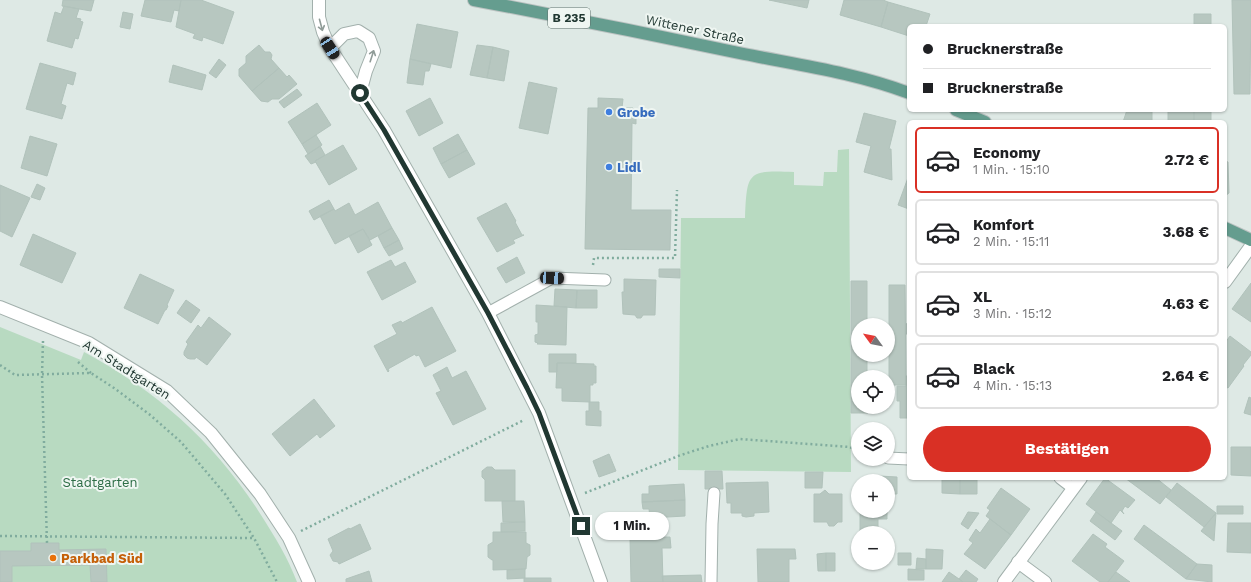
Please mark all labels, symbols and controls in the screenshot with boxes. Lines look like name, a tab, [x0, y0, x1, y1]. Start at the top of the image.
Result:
road number: B 235	[548, 8, 590, 28]
street label: Wittener Straße	[644, 12, 746, 47]
one-way arrow	[318, 18, 325, 31]
car	[318, 35, 342, 61]
text: Brucknerstraße	[947, 40, 1063, 58]
one-way arrow	[368, 50, 376, 62]
text: Brucknerstraße	[947, 79, 1063, 97]
route start	[351, 84, 369, 102]
place label: Grobe	[617, 105, 656, 120]
marker: Grobe	[604, 107, 614, 117]
icon: car	[925, 142, 961, 178]
text: Economy	[973, 144, 1040, 162]
text: 2.72 €	[1165, 151, 1209, 169]
place label: Lidl	[617, 160, 642, 175]
marker: Lidl	[604, 162, 614, 172]
text: 1 Min. · 15:10	[973, 162, 1050, 177]
icon: car	[925, 214, 961, 250]
text: Komfort	[973, 216, 1034, 234]
text: 3.68 €	[1162, 223, 1209, 241]
text: 2 Min. · 15:11	[973, 234, 1049, 249]
car	[540, 271, 564, 285]
icon: car	[925, 286, 961, 322]
text: XL	[973, 288, 992, 306]
text: 4.63 €	[1162, 295, 1209, 313]
text: 3 Min. · 15:12	[973, 306, 1052, 321]
north arrow	[851, 318, 895, 362]
map controls	[851, 318, 895, 570]
street label: Am Stadtgarten	[80, 336, 173, 402]
icon: car	[925, 358, 961, 394]
text: Black	[973, 360, 1015, 378]
text: 2.64 €	[1162, 367, 1209, 385]
button: locate	[851, 370, 895, 414]
text: 4 Min. · 15:13	[973, 378, 1052, 393]
button: layers	[851, 422, 895, 466]
button: Bestätigen	[923, 426, 1211, 472]
button: +	[851, 474, 895, 518]
park label: Stadtgarten	[63, 475, 137, 490]
callout: 1 Min.	[595, 512, 669, 540]
route end	[572, 517, 590, 535]
text: 1 Min.	[614, 518, 650, 533]
button: −	[851, 526, 895, 570]
place label: Parkbad Süd	[61, 551, 143, 566]
marker: Parkbad Süd	[48, 553, 58, 563]

